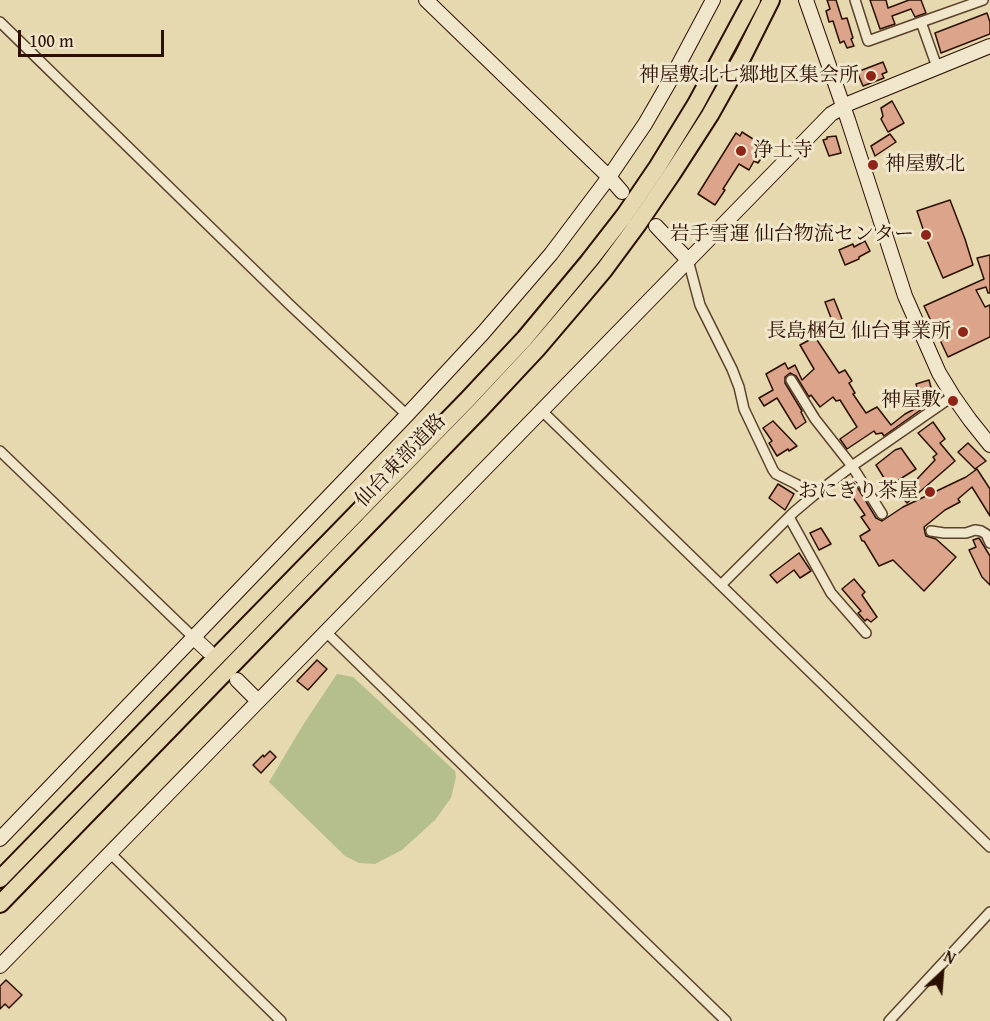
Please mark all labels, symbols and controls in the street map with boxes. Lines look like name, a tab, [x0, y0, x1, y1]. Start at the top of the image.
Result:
scale bar	[21, 18, 166, 56]
text: 100 m	[29, 27, 74, 54]
place label: 神屋敷北七郷地区集会所	[639, 64, 859, 88]
marker: 神屋敷北七郷地区集会所	[864, 69, 878, 83]
place label: 浄土寺	[753, 139, 813, 163]
marker: 浄土寺	[734, 144, 748, 158]
place label: 神屋敷北	[885, 153, 965, 177]
marker: 神屋敷北	[866, 158, 880, 172]
place label: 岩手雪運 仙台物流センター	[670, 223, 914, 247]
marker: 岩手雪運 仙台物流センター	[919, 228, 933, 242]
place label: 長島梱包 仙台事業所	[767, 320, 951, 344]
marker: 長島梱包 仙台事業所	[956, 325, 970, 339]
place label: 神屋敷	[881, 389, 941, 413]
marker: 神屋敷	[946, 394, 960, 408]
street label: 仙台東部道路	[351, 410, 451, 512]
place label: おにぎり茶屋	[798, 480, 918, 504]
marker: おにぎり茶屋	[923, 485, 937, 499]
north arrow	[912, 943, 972, 1003]
text: N	[940, 944, 960, 970]

